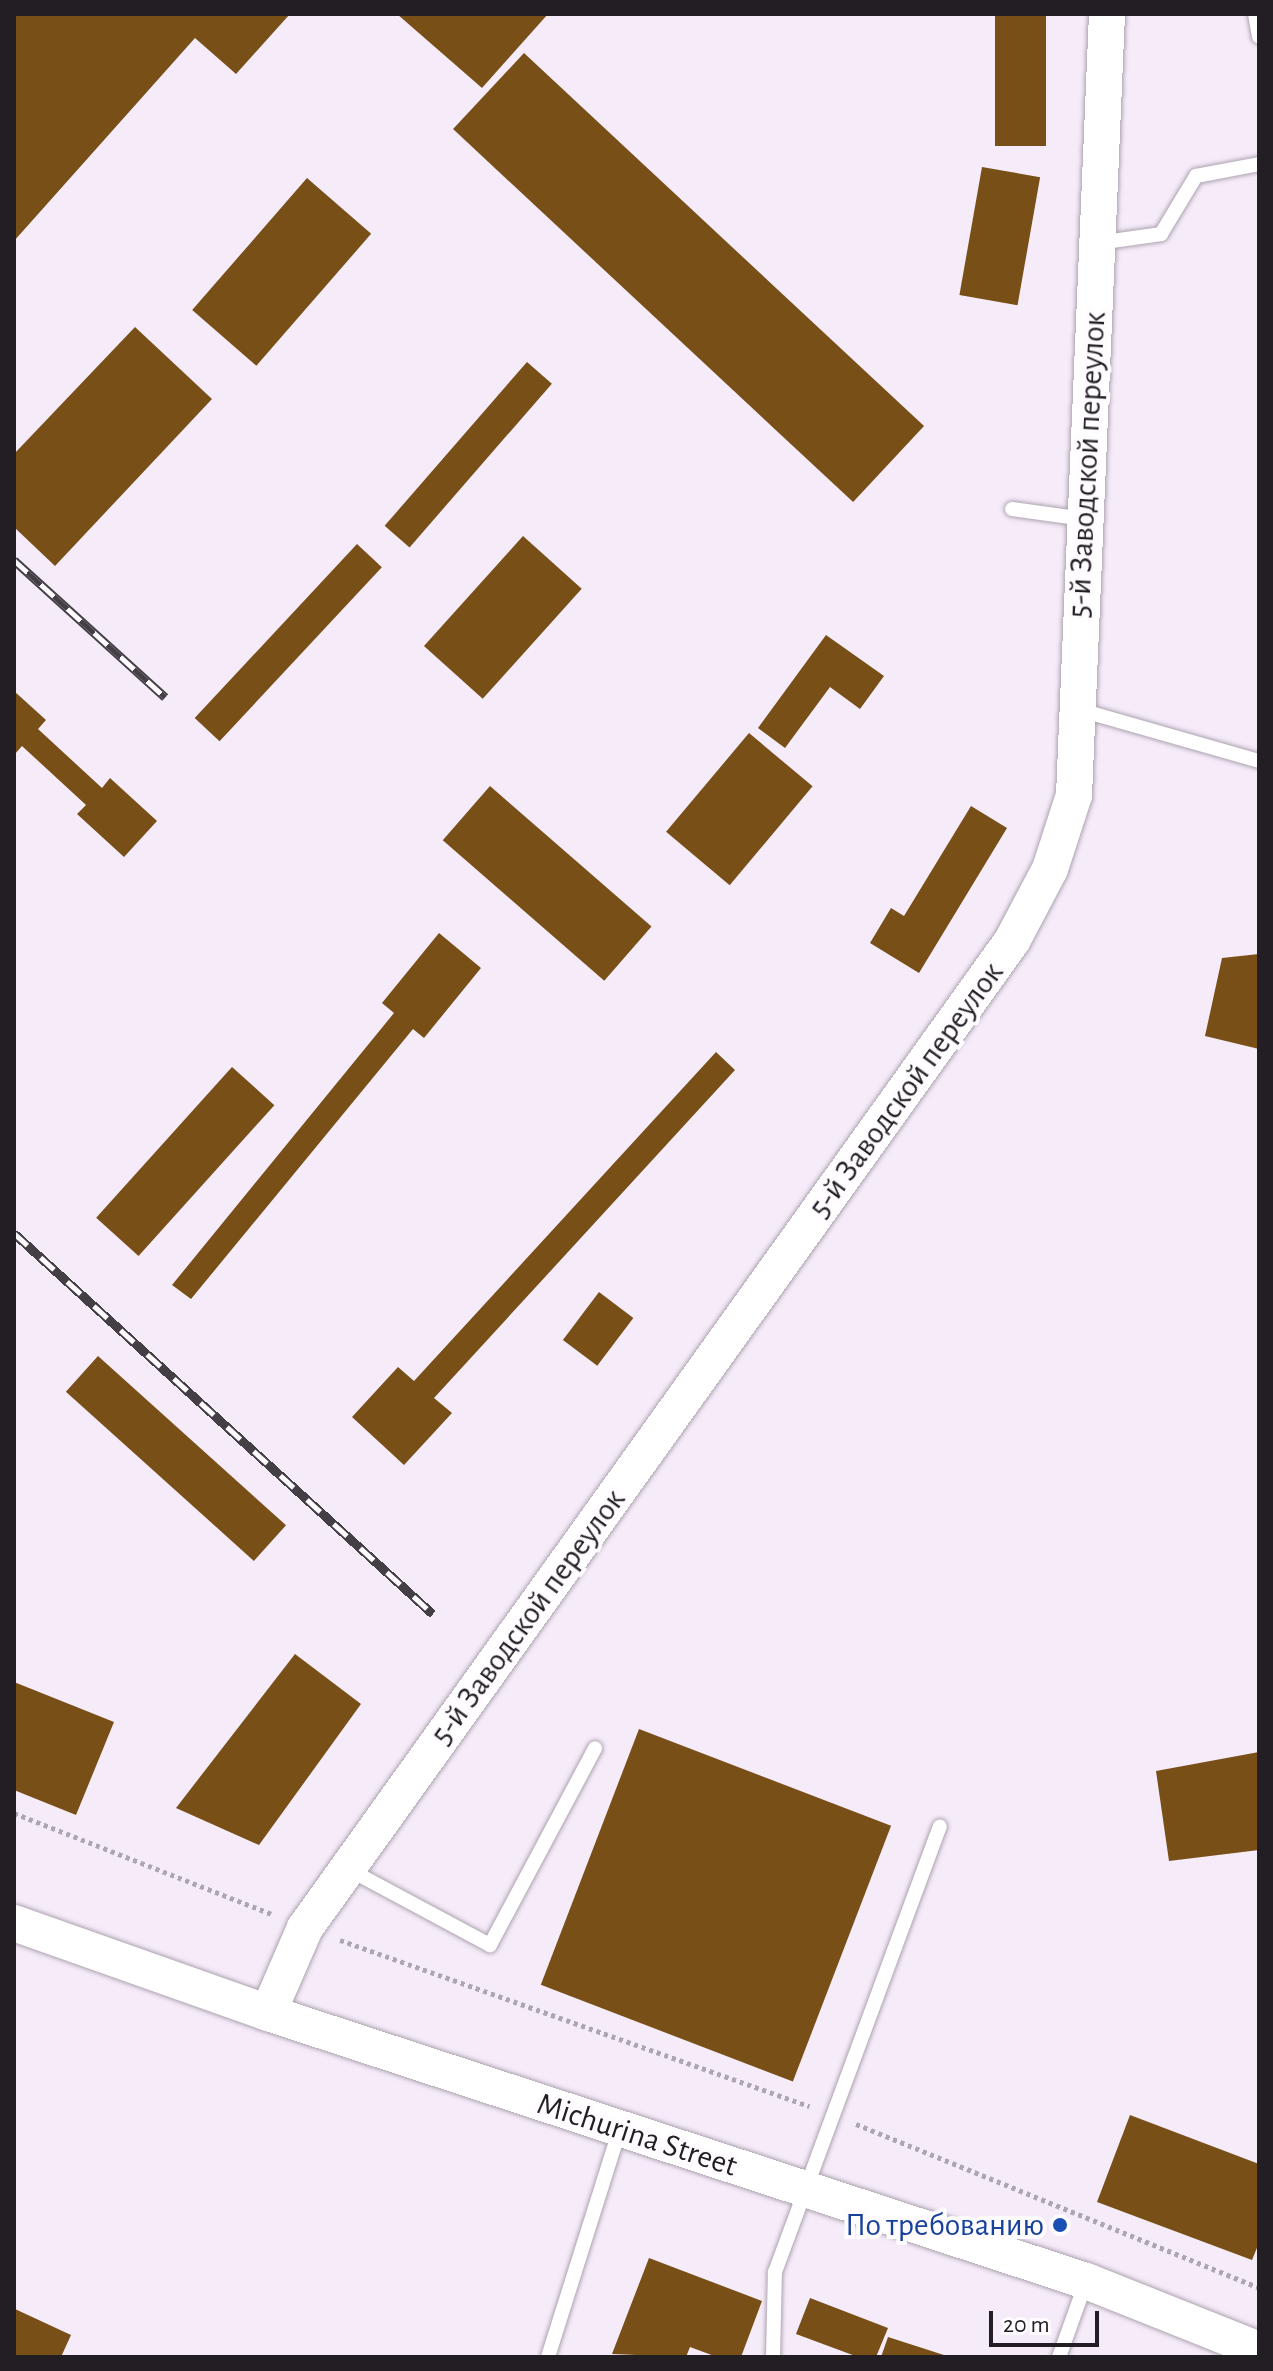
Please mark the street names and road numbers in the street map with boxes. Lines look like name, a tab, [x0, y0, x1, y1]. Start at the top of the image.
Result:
street label: 5-й Заводской переулок	[1060, 311, 1114, 619]
street label: 5-й Заводской переулок	[800, 955, 1012, 1225]
street label: 5-й Заводской переулок	[422, 1482, 634, 1752]
street label: Michurina Street	[532, 2085, 742, 2185]

